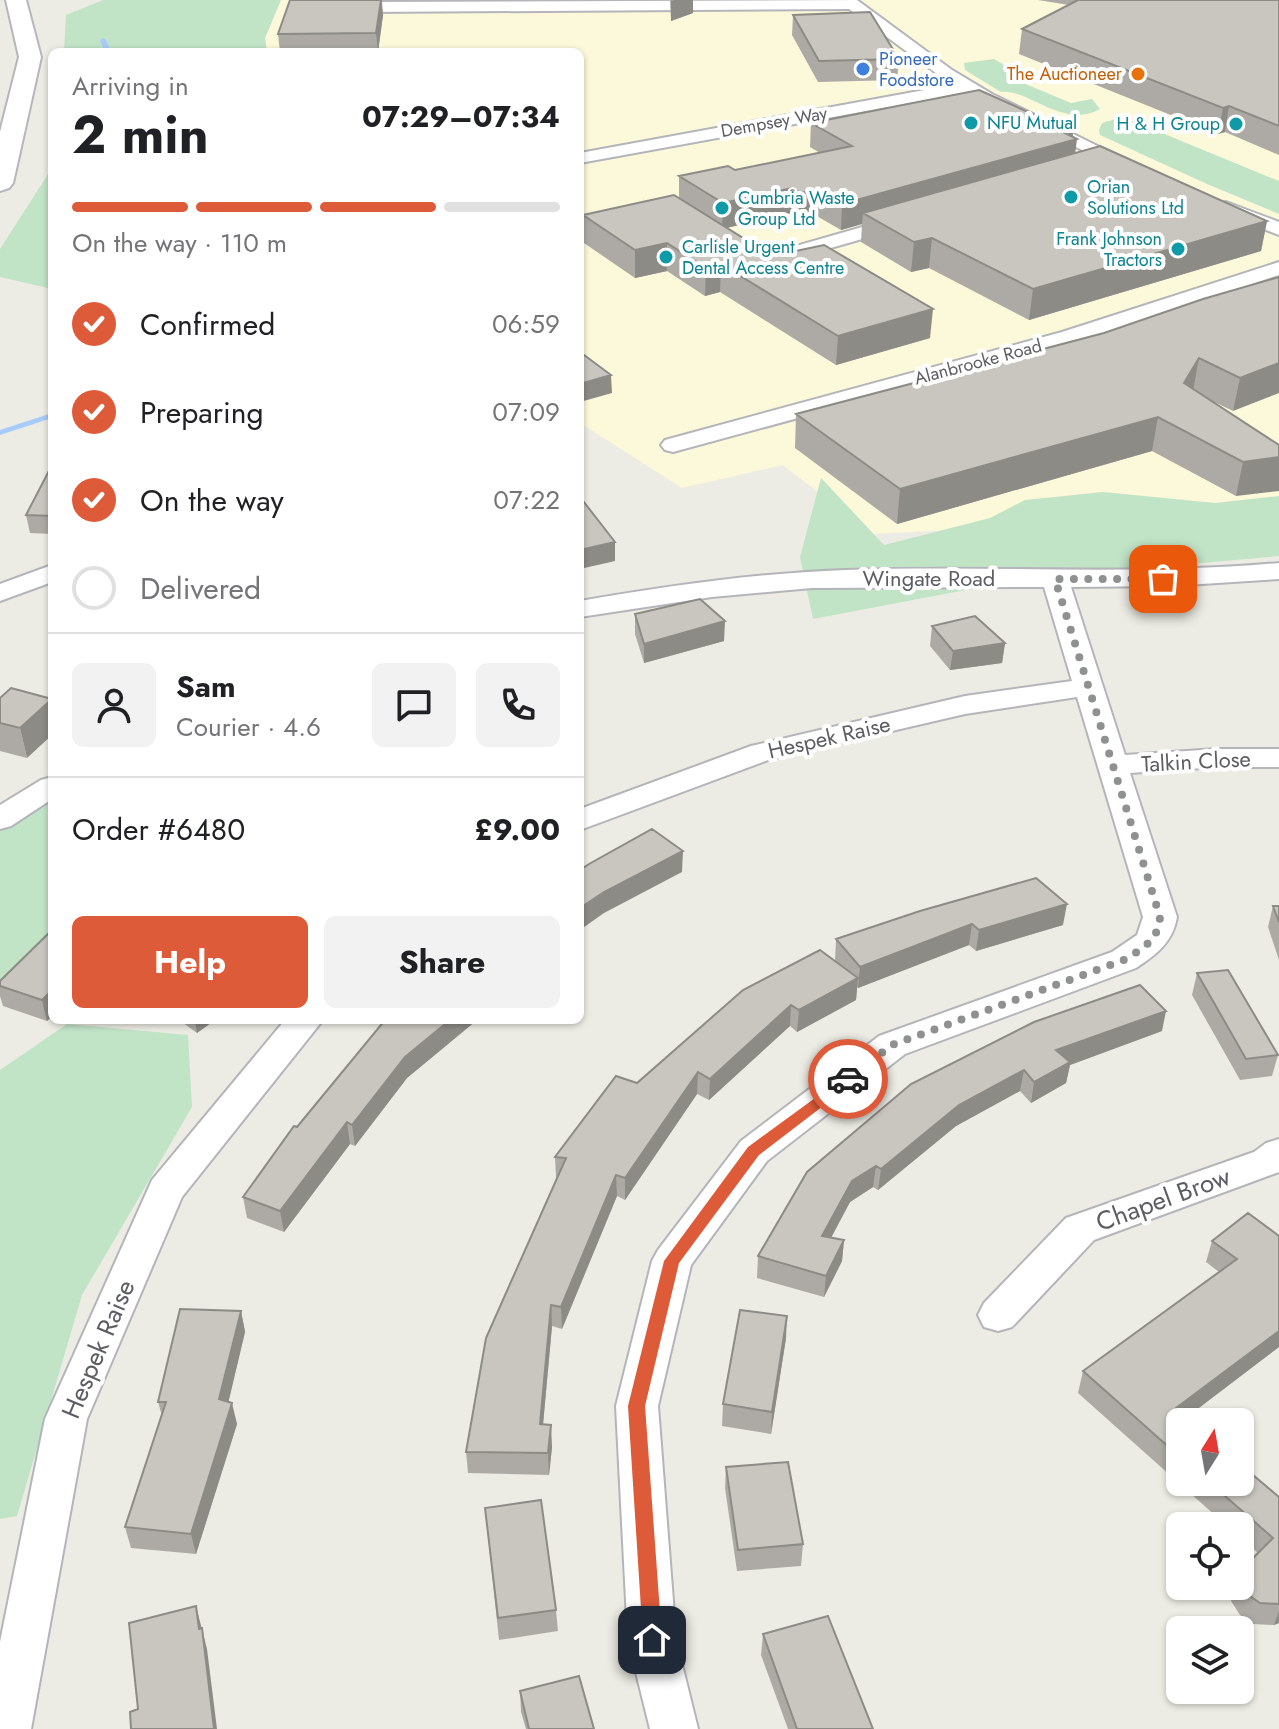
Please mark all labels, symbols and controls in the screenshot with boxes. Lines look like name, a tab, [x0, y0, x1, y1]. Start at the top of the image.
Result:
place label: Pioneer Foodstore	[879, 46, 954, 93]
marker: Pioneer Foodstore	[854, 60, 872, 78]
place label: The Auctioneer	[1007, 61, 1123, 87]
marker: The Auctioneer	[1129, 65, 1147, 83]
text: Arriving in	[72, 67, 189, 105]
text: 07:29–07:34	[362, 95, 560, 138]
text: 2 min	[72, 97, 209, 173]
street label: Dempsey Way	[719, 100, 829, 144]
place label: NFU Mutual	[987, 110, 1077, 136]
place label: H & H Group	[1117, 111, 1220, 137]
marker: NFU Mutual	[962, 114, 980, 132]
marker: H & H Group	[1227, 115, 1245, 133]
place label: Orian Solutions Ltd	[1087, 174, 1184, 221]
place label: Cumbria Waste Group Ltd	[738, 185, 855, 232]
marker: Orian Solutions Ltd	[1062, 188, 1080, 206]
marker: Cumbria Waste Group Ltd	[713, 199, 731, 217]
text: On the way · 110 m	[72, 224, 287, 262]
place label: Frank Johnson Tractors	[1056, 226, 1162, 273]
place label: Carlisle Urgent Dental Access Centre	[682, 234, 844, 281]
marker: Frank Johnson Tractors	[1169, 240, 1187, 258]
marker: Carlisle Urgent Dental Access Centre	[657, 248, 675, 266]
icon: check	[72, 302, 116, 346]
text: Confirmed	[140, 303, 275, 346]
text: 06:59	[492, 305, 560, 343]
street label: Alanbrooke Road	[911, 332, 1045, 392]
icon: check	[72, 390, 116, 434]
text: Preparing	[140, 391, 264, 434]
text: 07:09	[492, 393, 560, 431]
icon: check	[72, 478, 116, 522]
text: On the way	[140, 479, 284, 522]
text: 07:22	[493, 481, 560, 519]
pin	[1129, 545, 1197, 613]
icon: bag	[1141, 557, 1185, 601]
street label: Wingate Road	[863, 562, 995, 594]
text: Delivered	[140, 567, 261, 610]
button: person	[72, 663, 156, 747]
button: chat	[372, 663, 456, 747]
button: phone	[476, 663, 560, 747]
text: Sam	[176, 665, 236, 708]
street label: Hespek Raise	[765, 707, 893, 767]
text: Courier · 4.6	[176, 708, 321, 746]
street label: Talkin Close	[1140, 742, 1252, 780]
text: Order #6480	[72, 808, 245, 851]
text: £9.00	[474, 808, 560, 851]
button: Help	[72, 916, 308, 1008]
button: Share	[324, 916, 560, 1008]
courier	[808, 1039, 888, 1119]
icon: car	[826, 1057, 870, 1101]
street label: Chapel Brow	[1090, 1157, 1236, 1241]
street label: Hespek Raise	[52, 1274, 144, 1424]
north arrow	[1166, 1408, 1254, 1496]
map controls	[1166, 1408, 1254, 1704]
button: locate	[1166, 1512, 1254, 1600]
pin	[618, 1606, 686, 1674]
button: layers	[1166, 1616, 1254, 1704]
icon: home	[630, 1618, 674, 1662]

